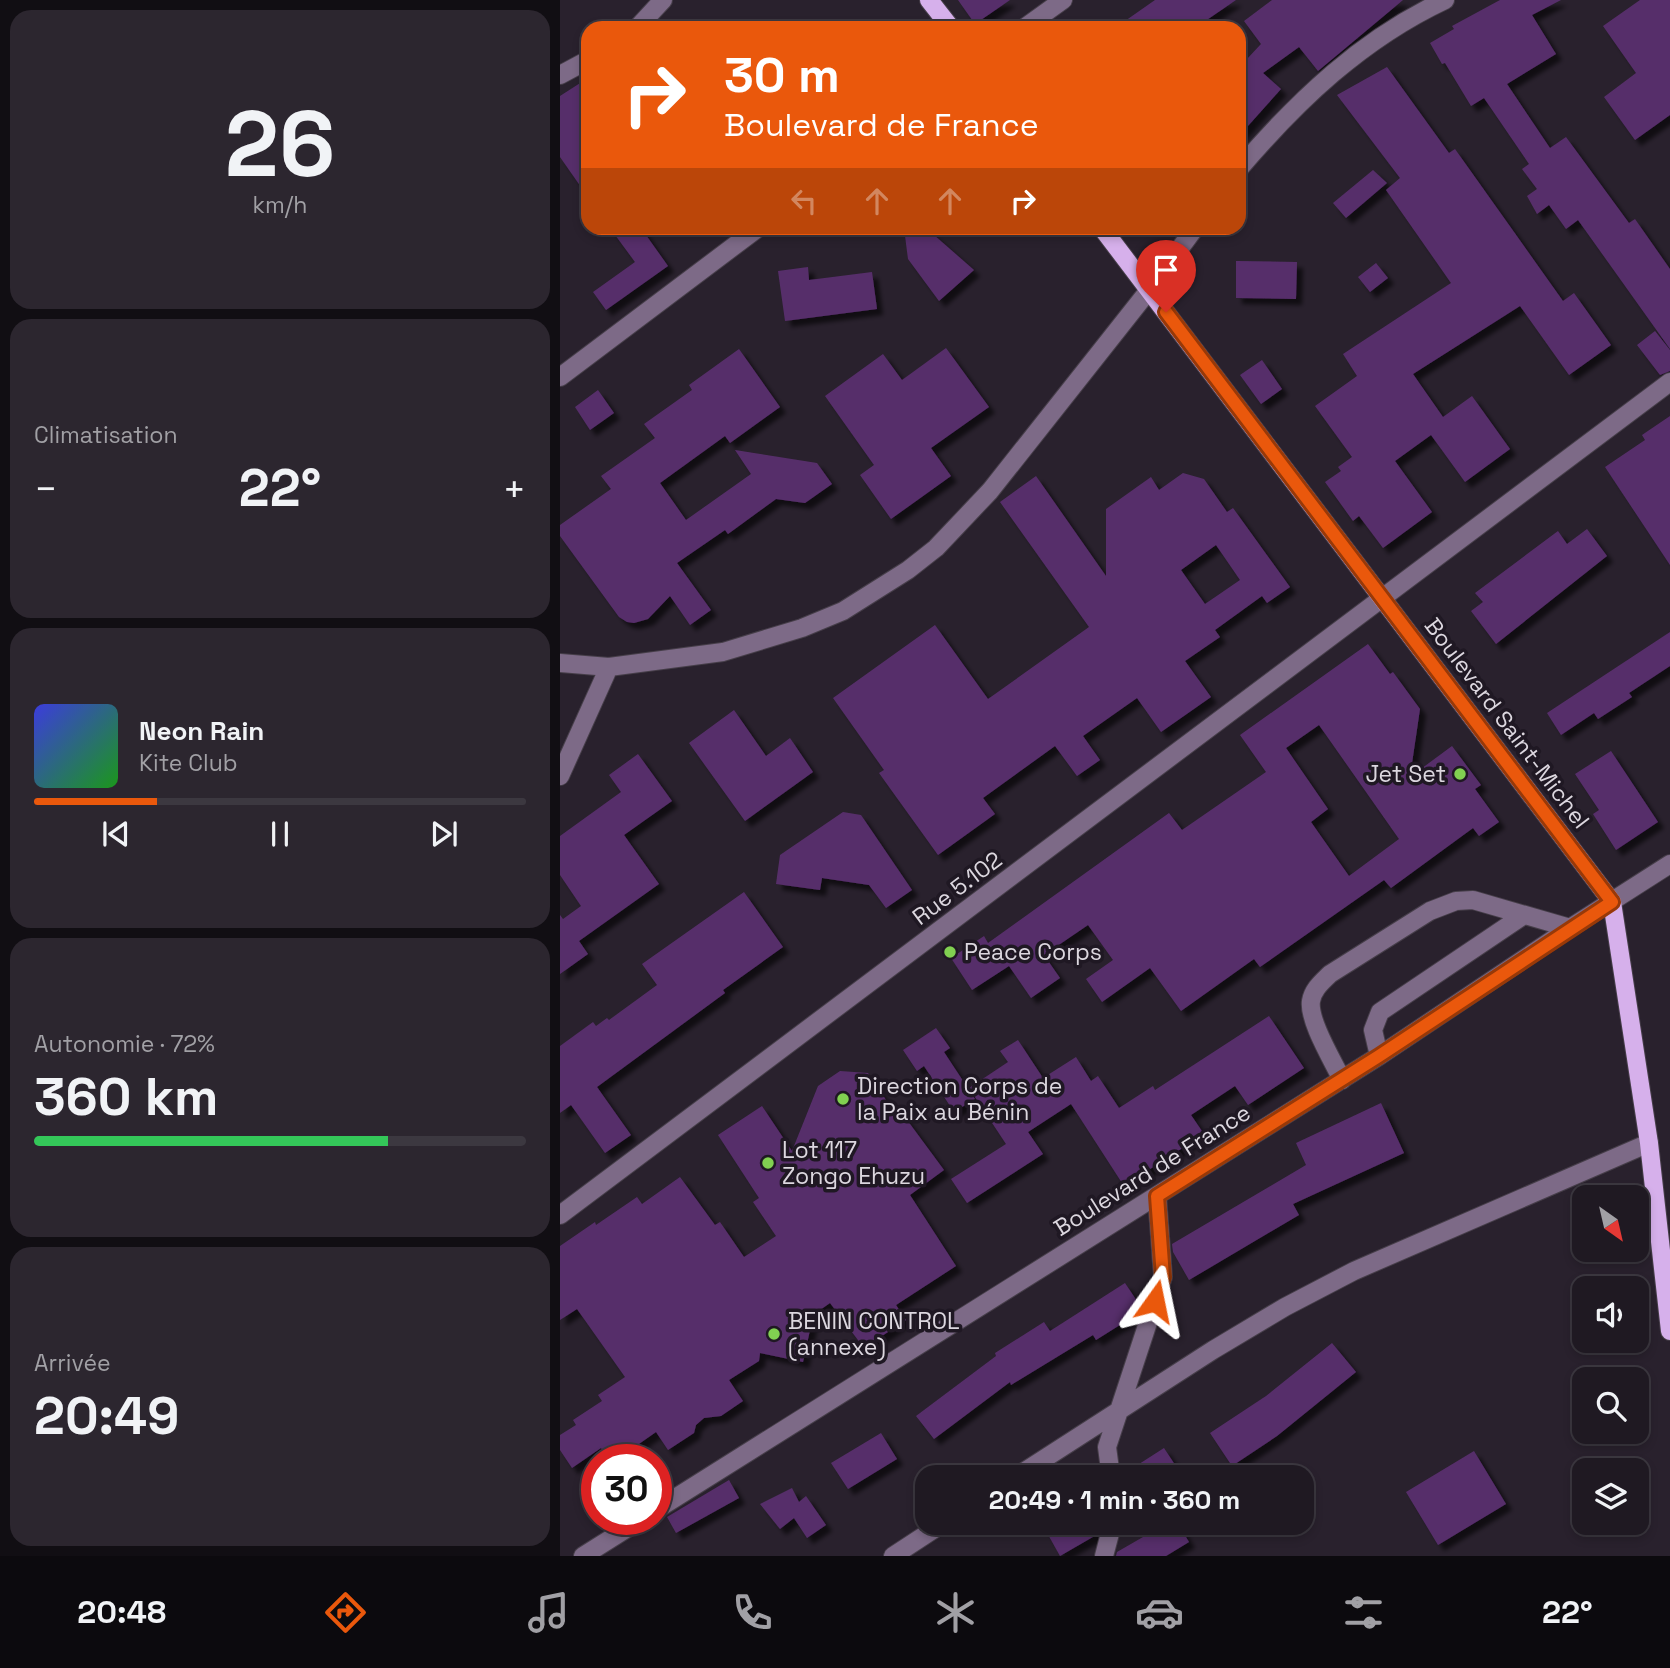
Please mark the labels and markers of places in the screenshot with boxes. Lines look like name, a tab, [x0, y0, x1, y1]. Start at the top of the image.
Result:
pin	[1136, 240, 1196, 312]
place label: Jet Set	[1365, 759, 1446, 789]
marker: Jet Set	[1452, 766, 1468, 782]
place label: Peace Corps	[964, 937, 1102, 967]
marker: Peace Corps	[942, 944, 958, 960]
place label: Direction Corps de la Paix au Bénin	[857, 1071, 1062, 1127]
marker: Direction Corps de la Paix au Bénin	[835, 1091, 851, 1107]
place label: Lot 117 Zongo Ehuzu	[782, 1135, 925, 1191]
marker: Lot 117 Zongo Ehuzu	[760, 1155, 776, 1171]
place label: BENIN CONTROL (annexe)	[788, 1306, 960, 1362]
marker: BENIN CONTROL (annexe)	[766, 1326, 782, 1342]

